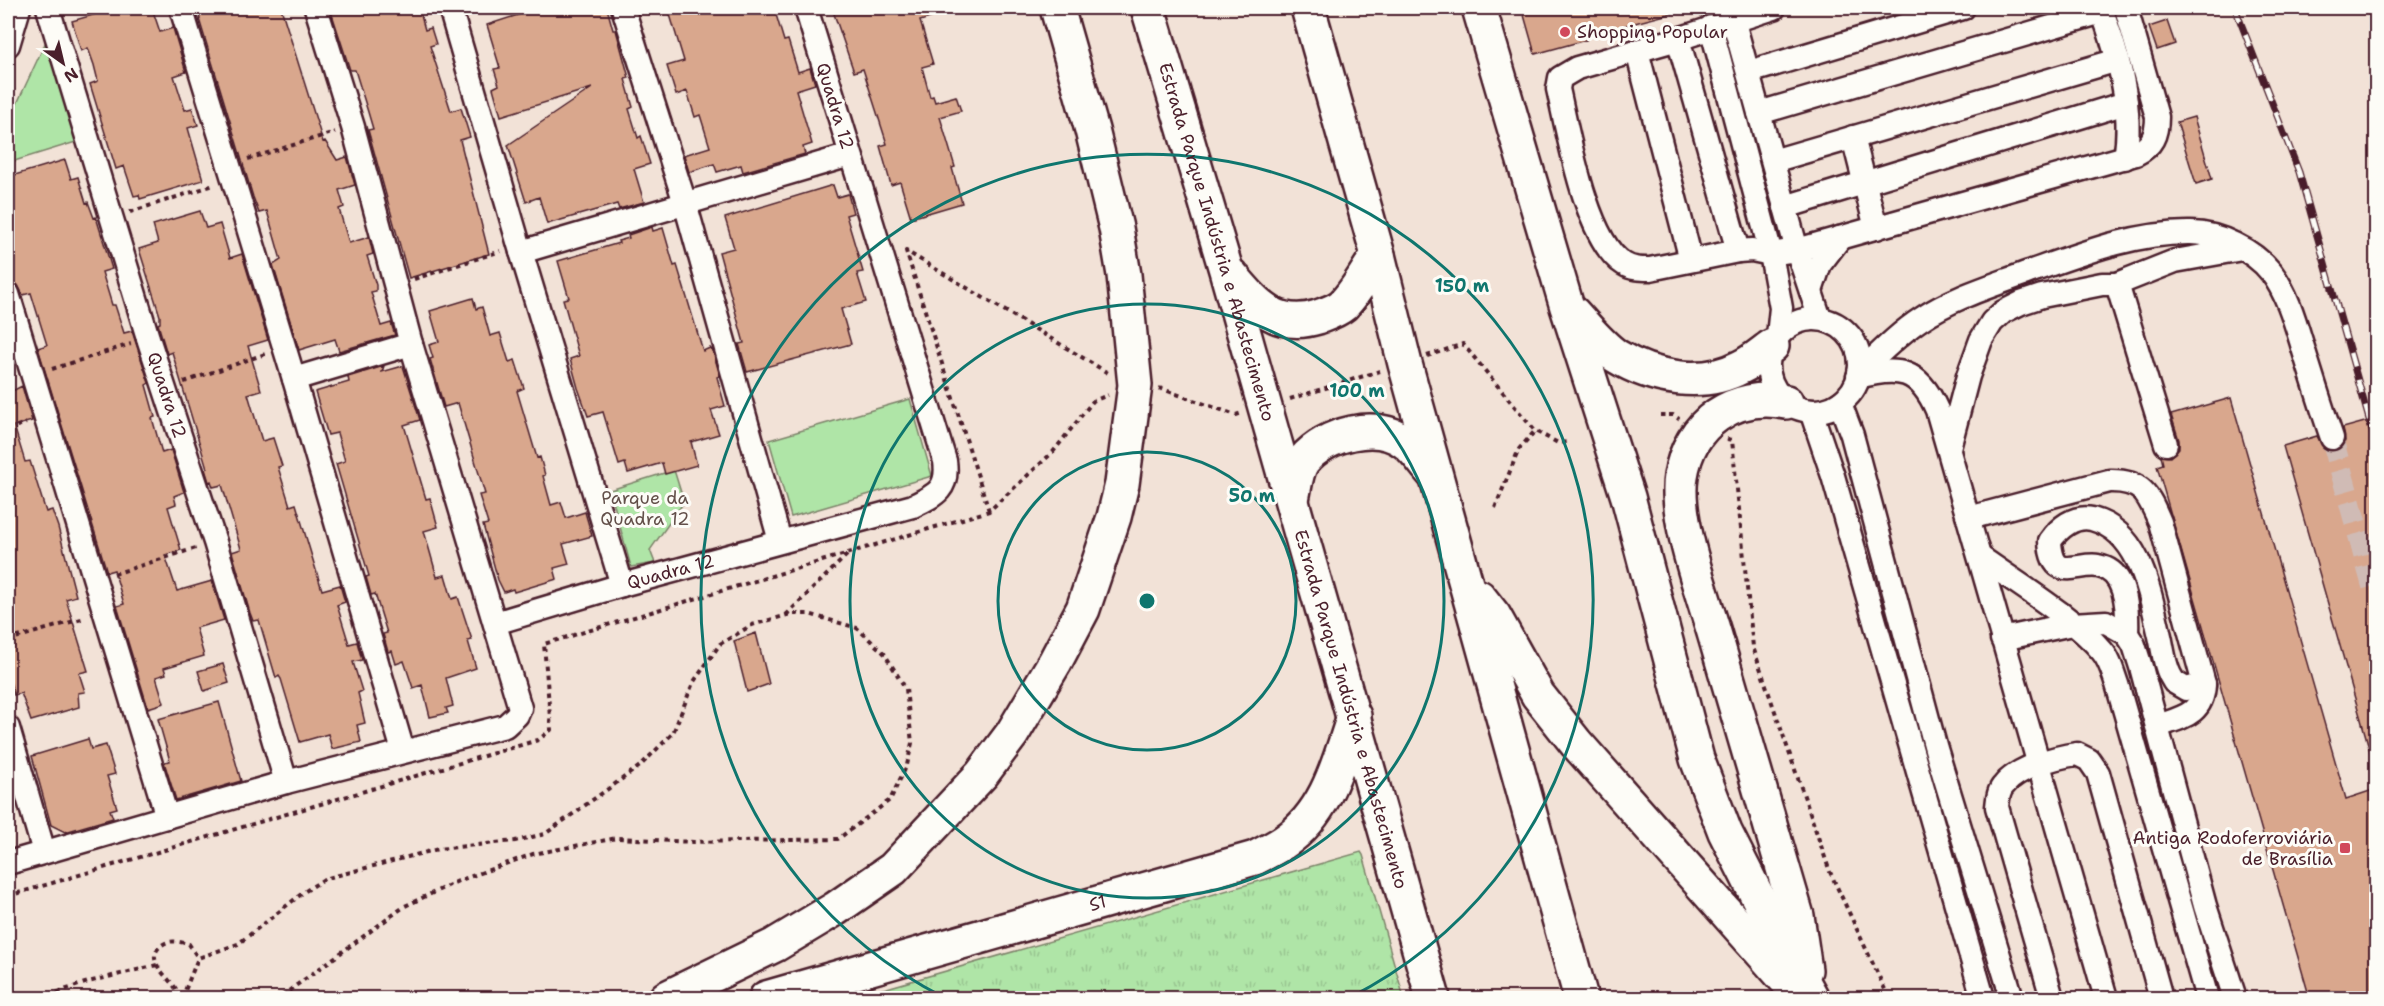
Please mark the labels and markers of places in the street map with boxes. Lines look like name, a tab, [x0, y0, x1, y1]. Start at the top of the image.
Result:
place label: Shopping Popular	[1577, 20, 1728, 44]
marker: Shopping Popular	[1558, 25, 1572, 39]
centre of rings	[1137, 591, 1157, 611]
place label: Antiga Rodoferroviária de Brasília	[2133, 826, 2333, 871]
marker: Antiga Rodoferroviária de Brasília	[2338, 841, 2352, 855]

